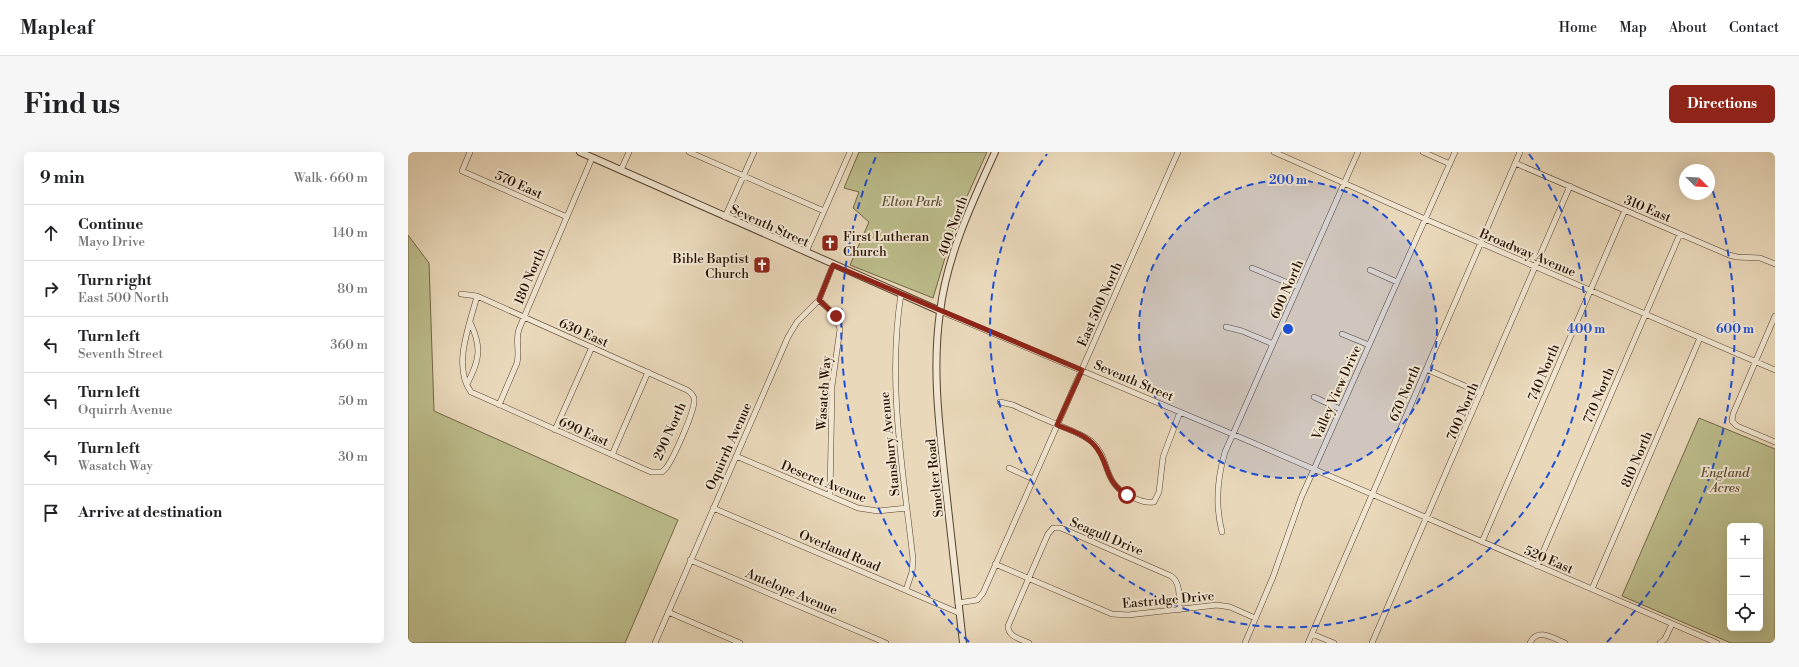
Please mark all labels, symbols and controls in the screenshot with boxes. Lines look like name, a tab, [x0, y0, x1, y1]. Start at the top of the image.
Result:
text: Mapleaf	[20, 16, 93, 40]
text: Home	[1559, 19, 1597, 37]
text: Map	[1619, 19, 1647, 37]
text: About	[1669, 19, 1707, 37]
text: Contact	[1729, 19, 1779, 37]
button: Directions	[1669, 85, 1775, 123]
text: Find us	[24, 87, 120, 122]
north arrow	[1679, 164, 1715, 200]
text: 9 min	[40, 167, 85, 189]
street label: 570 East	[492, 167, 545, 203]
text: Walk · 660 m	[294, 170, 368, 186]
text: 200 m	[1269, 173, 1307, 188]
street label: 310 East	[1622, 192, 1674, 226]
park label: Elton Park	[881, 194, 942, 210]
street label: 400 North	[935, 194, 971, 259]
street label: Seventh Street	[727, 201, 812, 251]
text: Continue	[78, 215, 143, 234]
icon: ahead	[40, 222, 62, 244]
text: 140 m	[332, 225, 368, 241]
street label: Broadway Avenue	[1476, 225, 1579, 281]
place label: First Lutheran Church	[843, 229, 930, 260]
church icon: First Lutheran Church	[820, 233, 840, 253]
text: Mayo Drive	[78, 234, 145, 250]
street label: 180 North	[511, 245, 549, 307]
place label: Bible Baptist Church	[672, 251, 749, 282]
church icon: Bible Baptist Church	[752, 255, 772, 275]
street label: 600 North	[1267, 257, 1307, 321]
street label: East 500 North	[1074, 259, 1126, 349]
text: Turn right	[78, 271, 152, 290]
icon: right	[40, 278, 62, 300]
text: 80 m	[337, 281, 368, 297]
text: East 500 North	[78, 290, 169, 306]
route end	[827, 307, 845, 325]
street label: 630 East	[556, 315, 611, 351]
centre of rings	[1281, 322, 1295, 336]
text: 400 m	[1567, 322, 1605, 337]
text: 600 m	[1716, 322, 1754, 337]
text: Turn left	[78, 327, 140, 346]
icon: left	[40, 334, 62, 356]
text: 360 m	[330, 337, 368, 353]
street label: 740 North	[1525, 341, 1563, 403]
street label: Valley View Drive	[1308, 342, 1365, 443]
text: Seventh Street	[78, 346, 163, 362]
street label: Wasatch Way	[813, 354, 835, 432]
street label: Seventh Street	[1091, 357, 1176, 405]
street label: 670 North	[1386, 362, 1424, 424]
street label: 770 North	[1580, 365, 1618, 426]
street label: 700 North	[1444, 380, 1482, 443]
text: Turn left	[78, 383, 140, 402]
icon: left	[40, 390, 62, 412]
street label: Stansbury Avenue	[877, 390, 903, 497]
text: 50 m	[338, 393, 368, 409]
street label: 290 North	[650, 400, 690, 463]
street label: Oquirrh Avenue	[702, 400, 756, 493]
text: Oquirrh Avenue	[78, 402, 172, 418]
street label: 690 East	[556, 414, 611, 450]
street label: 810 North	[1618, 429, 1656, 490]
street label: Smelter Road	[923, 437, 947, 518]
text: Turn left	[78, 439, 140, 458]
icon: left	[40, 446, 62, 468]
text: 30 m	[338, 449, 368, 465]
street label: Deseret Avenue	[778, 457, 869, 507]
text: Wasatch Way	[78, 458, 153, 474]
park label: England Acres	[1700, 465, 1750, 496]
route start	[1118, 486, 1136, 504]
icon: arrive	[40, 502, 62, 524]
text: Arrive at destination	[78, 503, 222, 522]
street label: Seagull Drive	[1067, 514, 1146, 560]
map controls	[1727, 523, 1763, 631]
button: +	[1727, 523, 1763, 559]
street label: Overland Road	[797, 527, 883, 575]
street label: 520 East	[1522, 542, 1576, 578]
button: −	[1727, 559, 1763, 595]
street label: Antelope Avenue	[742, 565, 840, 619]
street label: Eastridge Drive	[1121, 588, 1215, 612]
button: locate	[1727, 595, 1763, 631]

